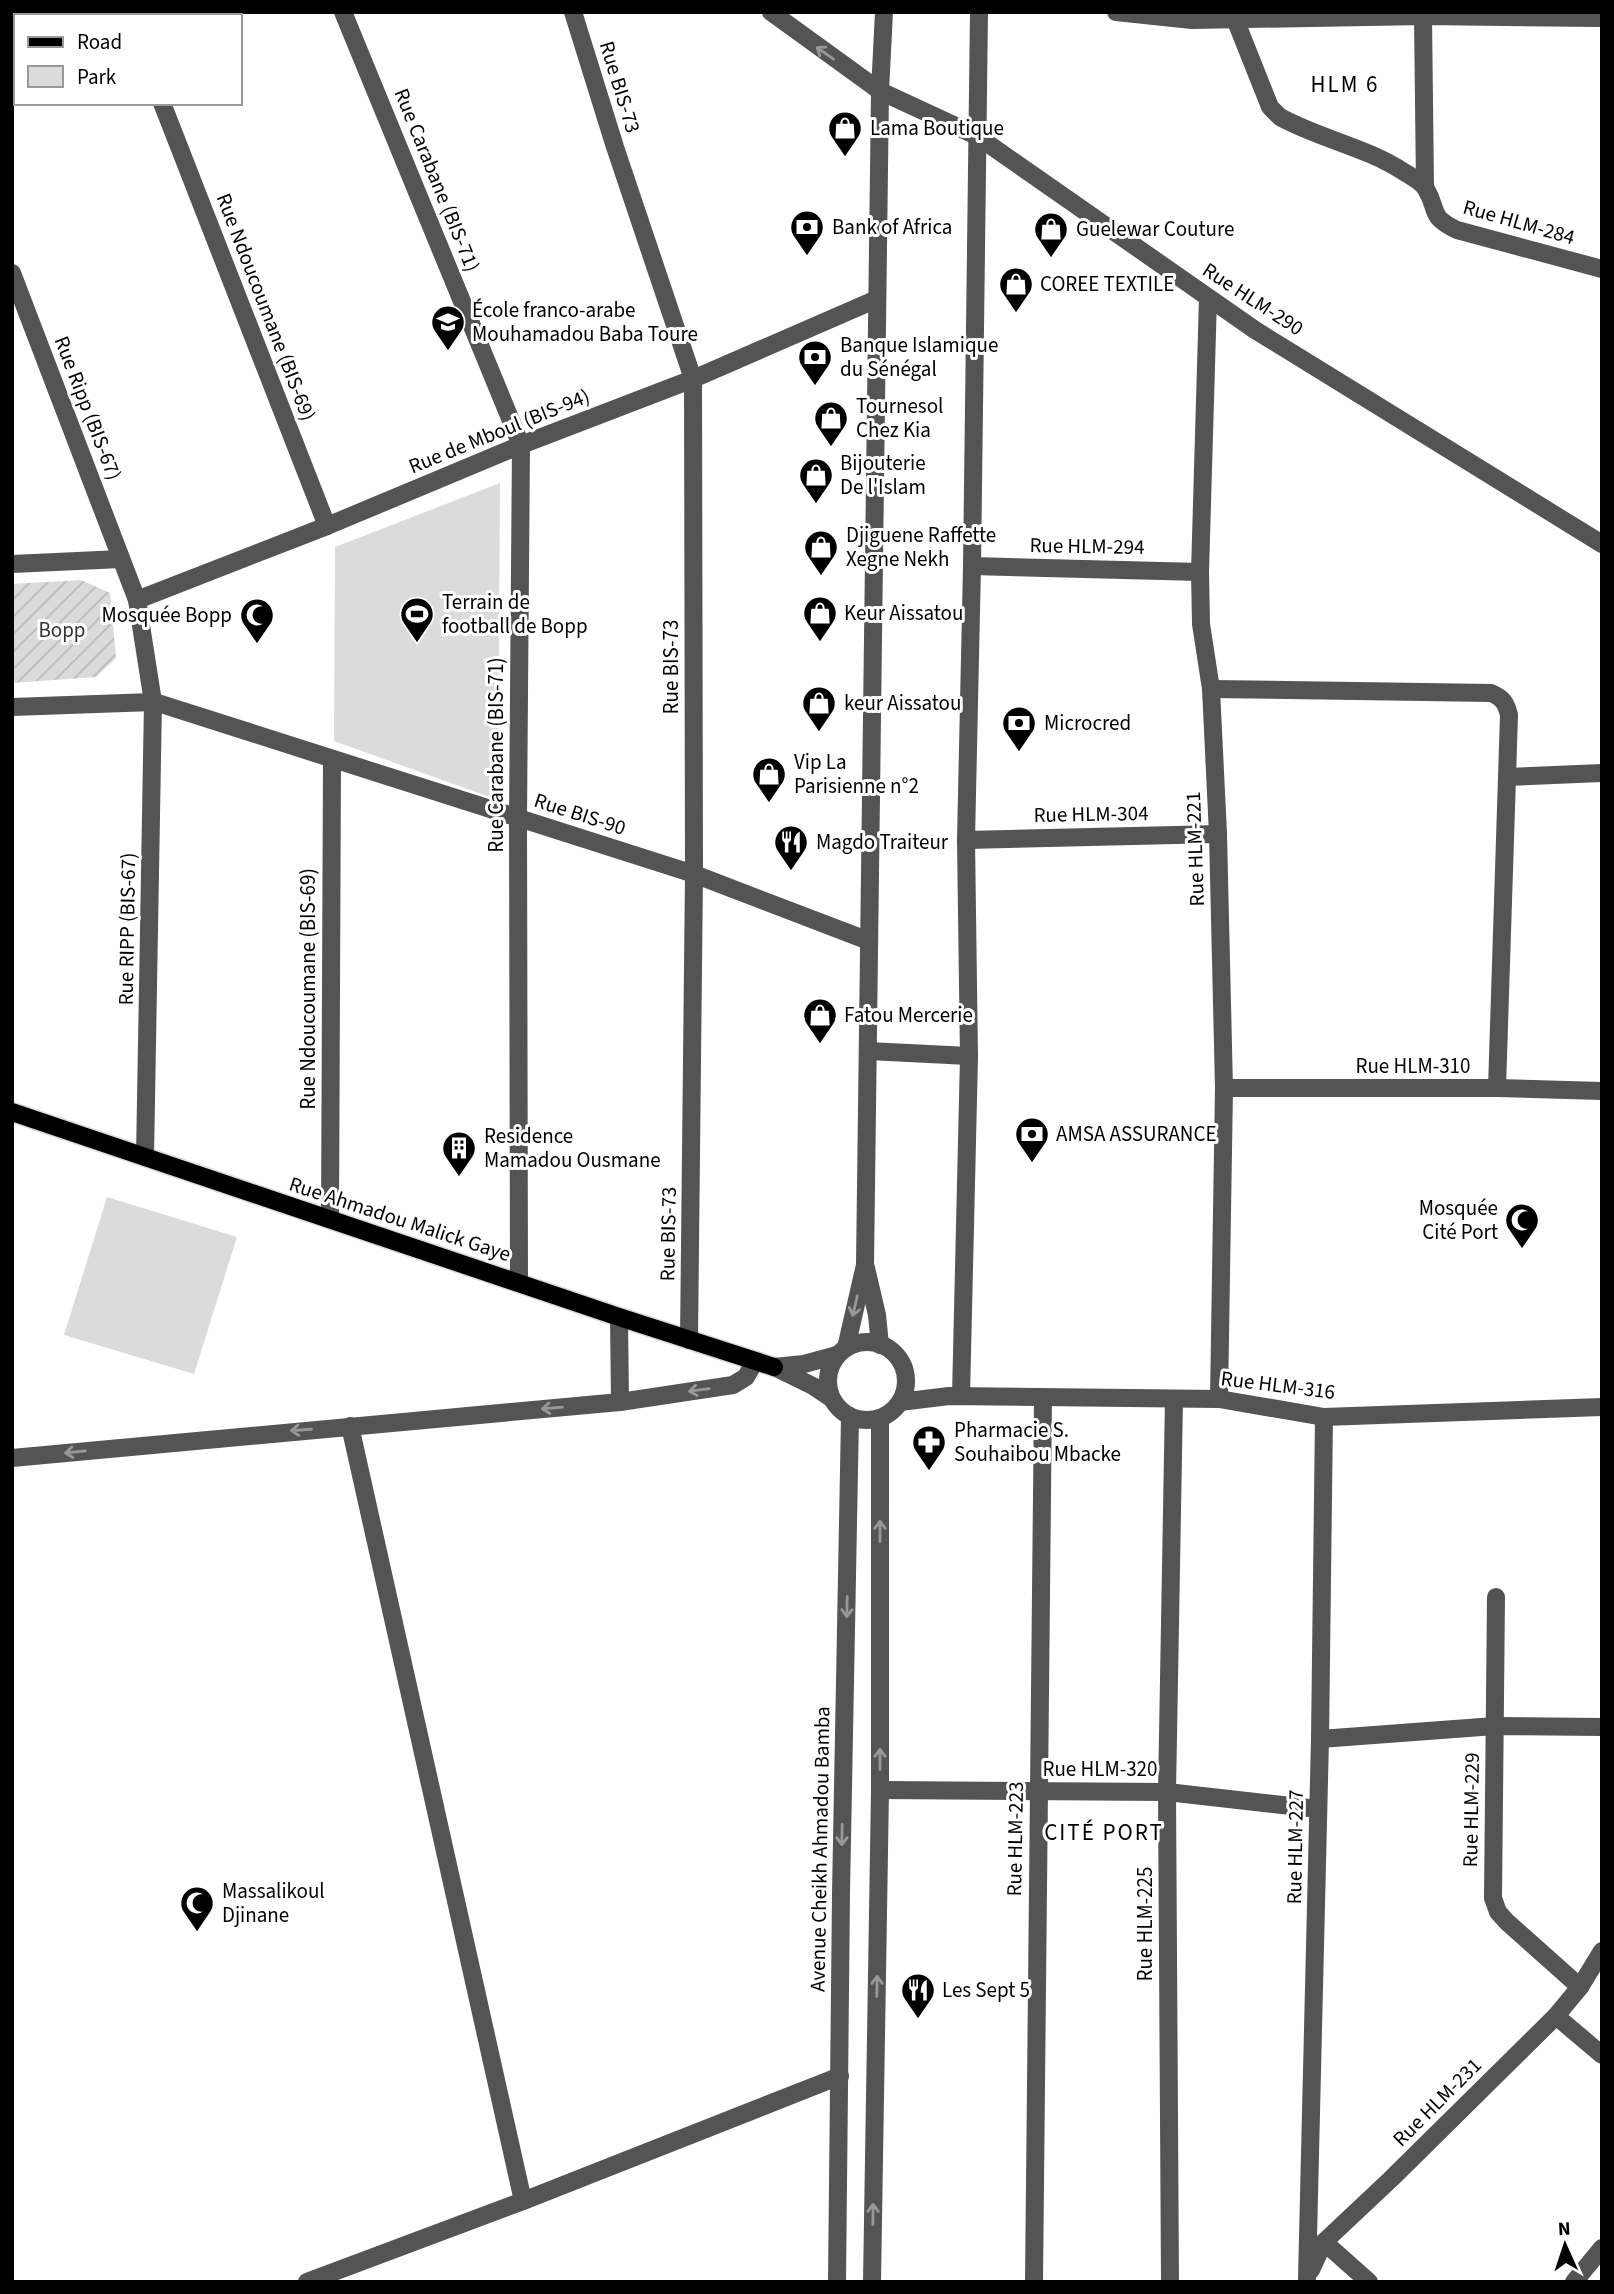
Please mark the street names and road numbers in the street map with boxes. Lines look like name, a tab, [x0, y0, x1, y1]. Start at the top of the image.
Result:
street label: Rue BIS-73	[592, 37, 648, 137]
street label: Rue Carabane (BIS-71)	[386, 84, 488, 276]
street label: Rue Ndoucoumane (BIS-69)	[209, 189, 323, 425]
street label: Rue HLM-284	[1460, 192, 1578, 252]
street label: Rue HLM-290	[1197, 255, 1309, 343]
street label: Rue Ripp (BIS-67)	[47, 332, 129, 484]
street label: Rue de Mboul (BIS-94)	[404, 381, 594, 481]
street label: Rue HLM-294	[1029, 530, 1145, 562]
street label: Rue BIS-73	[656, 620, 686, 714]
street label: Rue Carabane (BIS-71)	[481, 657, 511, 853]
street label: Rue BIS-90	[530, 785, 630, 843]
street label: Rue HLM-221	[1178, 791, 1212, 907]
street label: Rue HLM-304	[1033, 798, 1149, 830]
street label: Rue RIPP (BIS-67)	[111, 852, 143, 1006]
street label: Rue Ndoucoumane (BIS-69)	[293, 868, 323, 1110]
street label: Rue HLM-310	[1356, 1051, 1471, 1081]
street label: Rue Ahmadou Malick Gaye	[285, 1169, 515, 1269]
street label: Rue BIS-73	[652, 1186, 684, 1282]
street label: Rue HLM-316	[1219, 1363, 1337, 1407]
street label: Avenue Cheikh Ahmadou Bamba	[803, 1706, 837, 1992]
street label: Rue HLM-229	[1455, 1752, 1487, 1868]
street label: Rue HLM-320	[1043, 1754, 1158, 1784]
street label: Rue HLM-223	[999, 1781, 1031, 1897]
street label: Rue HLM-227	[1279, 1789, 1311, 1905]
street label: Rue HLM-225	[1130, 1867, 1160, 1982]
street label: Rue HLM-231	[1386, 2051, 1488, 2153]

